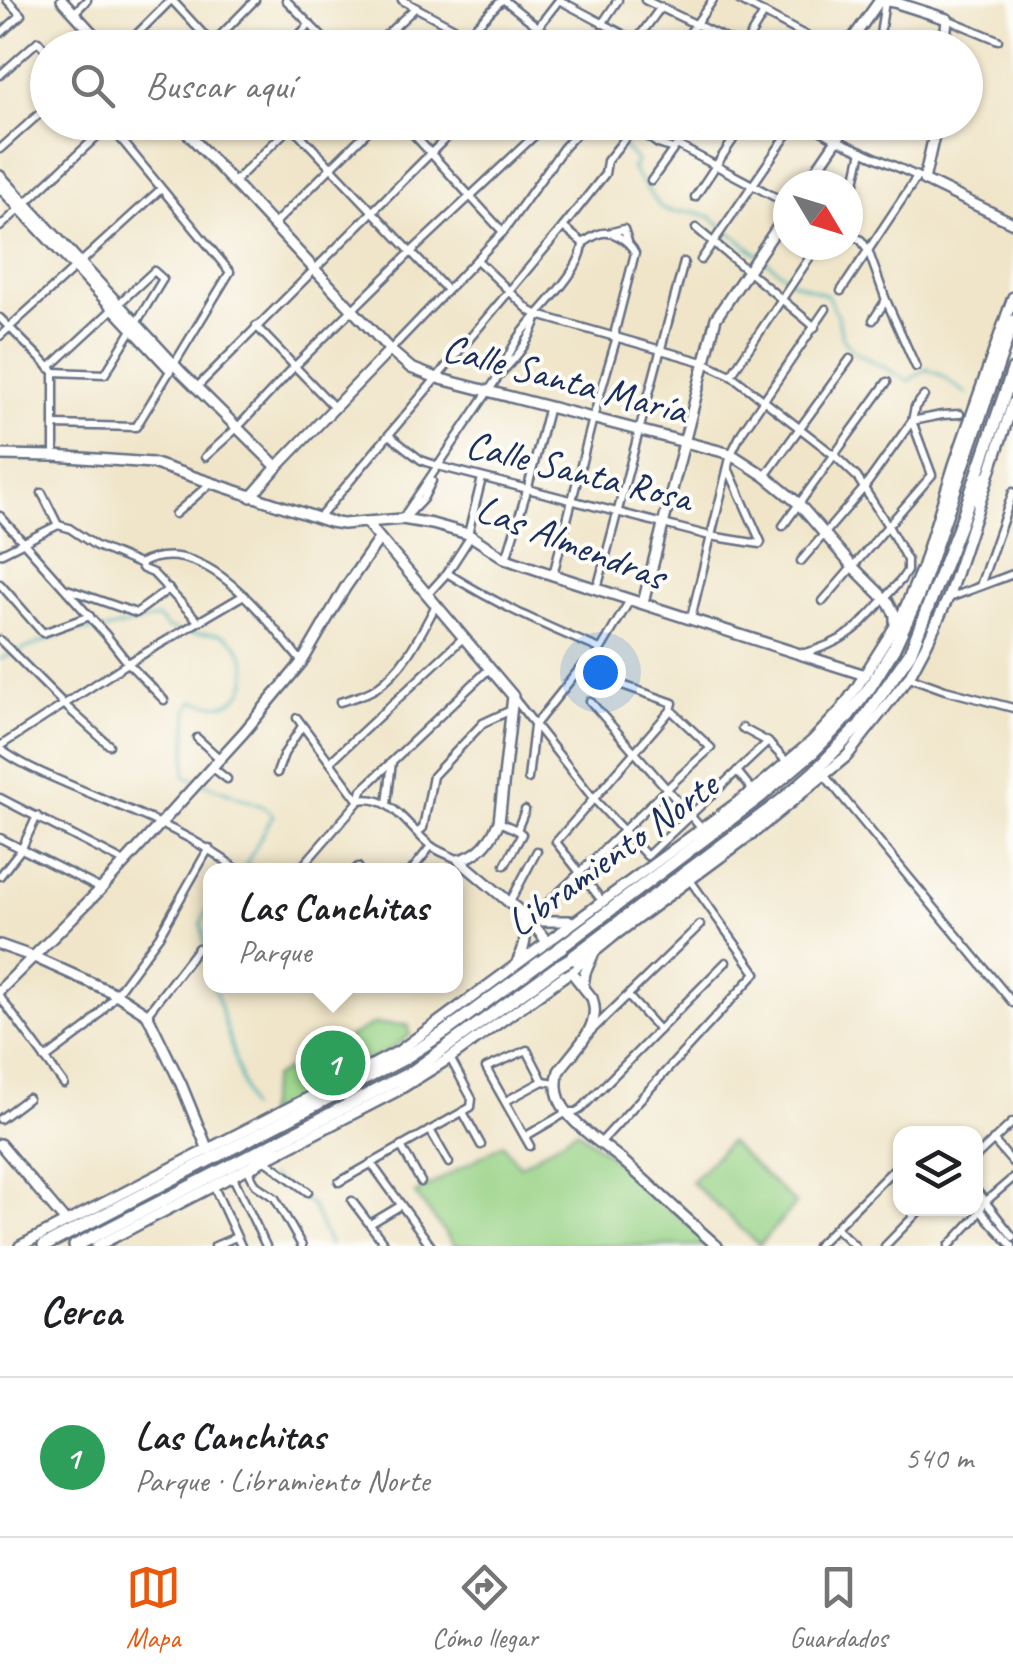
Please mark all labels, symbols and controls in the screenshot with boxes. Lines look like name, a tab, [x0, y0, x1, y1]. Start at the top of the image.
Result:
search box	[30, 30, 983, 140]
icon: search	[65, 58, 120, 113]
text: Buscar aquí	[145, 62, 294, 109]
north arrow	[773, 170, 863, 260]
street label: Calle Santa María	[437, 322, 695, 436]
street label: Calle Santa Rosa	[461, 419, 700, 524]
street label: Las Almendras	[469, 483, 676, 602]
your location	[575, 647, 626, 698]
street label: Libramiento Norte	[496, 759, 730, 948]
popup	[203, 863, 463, 993]
text: Las Canchitas	[238, 884, 428, 931]
text: Parque	[238, 931, 311, 972]
pin: 1	[300, 1026, 366, 1100]
map controls	[893, 1126, 983, 1216]
button: layers	[893, 1126, 983, 1216]
text: Cerca	[40, 1285, 122, 1338]
text: Las Canchitas	[135, 1413, 325, 1460]
text: 1	[65, 1437, 80, 1478]
text: 540 m	[904, 1437, 973, 1478]
text: Parque · Libramiento Norte	[135, 1460, 429, 1501]
tab: Mapa	[126, 1560, 181, 1655]
tab: Cómo llegar	[432, 1560, 538, 1655]
tab: Guardados	[789, 1560, 887, 1655]

